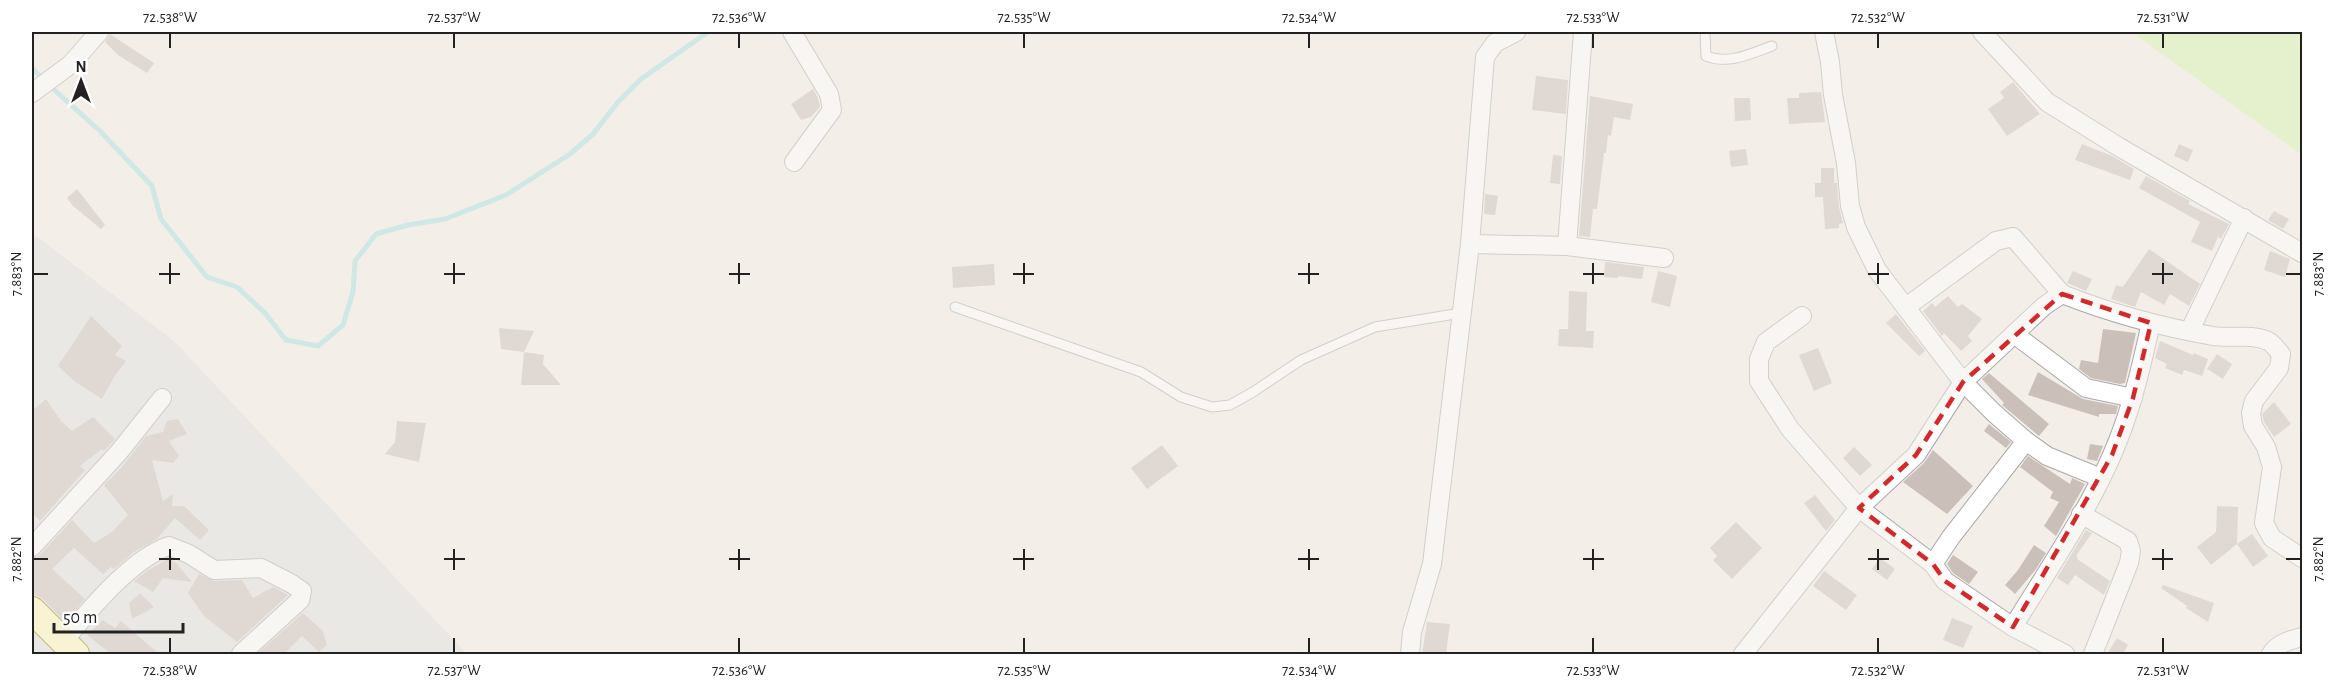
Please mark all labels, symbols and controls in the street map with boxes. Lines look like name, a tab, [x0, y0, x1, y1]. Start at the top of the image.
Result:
text: 72.538°W	[143, 10, 198, 25]
text: 72.537°W	[427, 10, 481, 25]
text: 72.536°W	[712, 10, 767, 25]
text: 72.535°W	[997, 10, 1051, 25]
text: 72.534°W	[1282, 10, 1337, 25]
text: 72.533°W	[1566, 10, 1620, 25]
text: 72.532°W	[1851, 10, 1905, 25]
text: 72.531°W	[2137, 10, 2190, 25]
north arrow	[51, 51, 111, 111]
text: N	[75, 59, 87, 75]
text: 7.883°N	[9, 252, 24, 296]
text: 7.883°N	[2311, 252, 2326, 296]
text: 7.882°N	[9, 536, 24, 582]
text: 7.882°N	[2311, 536, 2326, 582]
scale bar	[54, 596, 183, 634]
text: 50 m	[63, 609, 97, 627]
text: 72.538°W	[143, 663, 198, 678]
text: 72.537°W	[427, 663, 481, 678]
text: 72.536°W	[712, 663, 767, 678]
text: 72.535°W	[997, 663, 1051, 678]
text: 72.534°W	[1282, 663, 1337, 678]
text: 72.533°W	[1566, 663, 1620, 678]
text: 72.532°W	[1851, 663, 1905, 678]
text: 72.531°W	[2137, 663, 2190, 678]

